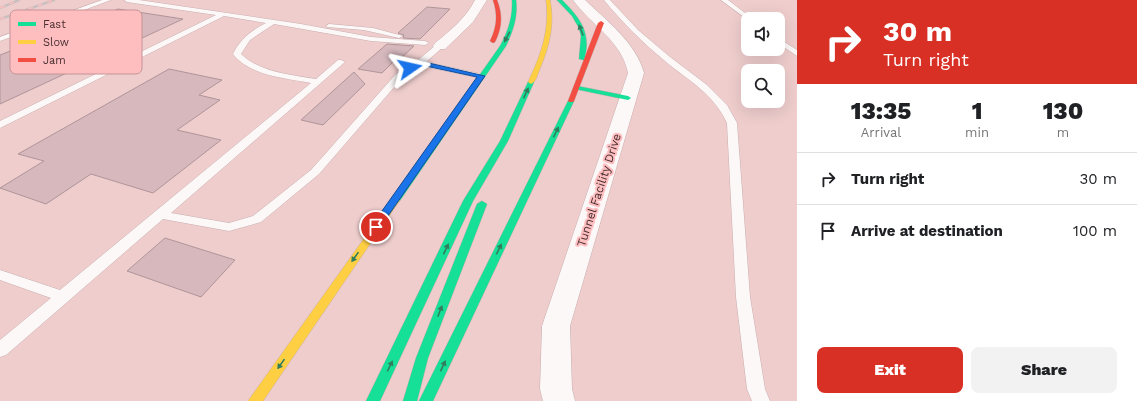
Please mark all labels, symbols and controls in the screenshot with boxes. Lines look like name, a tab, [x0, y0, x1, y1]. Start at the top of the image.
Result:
legend	[10, 10, 142, 74]
map controls	[741, 12, 785, 108]
button: sound	[741, 12, 785, 56]
text: 30 m	[883, 15, 952, 48]
icon: right	[817, 16, 869, 68]
text: Fast	[43, 18, 66, 31]
one-way arrow	[577, 23, 583, 35]
one-way arrow	[504, 32, 511, 43]
text: Slow	[43, 36, 69, 49]
position arrow	[389, 47, 431, 89]
text: Turn right	[883, 49, 969, 70]
text: Jam	[43, 54, 66, 67]
button: search	[741, 64, 785, 108]
one-way arrow	[523, 87, 529, 98]
text: 13:35	[851, 97, 911, 125]
text: 1	[972, 97, 982, 125]
text: 130	[1043, 97, 1083, 125]
text: Arrival	[861, 125, 901, 140]
text: min	[965, 125, 989, 140]
text: m	[1057, 125, 1069, 140]
one-way arrow	[553, 126, 559, 137]
street label: Tunnel Facility Drive	[574, 132, 624, 248]
icon: right	[817, 168, 839, 190]
text: Turn right	[851, 170, 924, 188]
text: 30 m	[1080, 170, 1117, 188]
pin	[359, 210, 393, 244]
icon: arrive	[365, 216, 387, 238]
icon: arrive	[817, 220, 839, 242]
text: Arrive at destination	[851, 222, 1003, 240]
text: 100 m	[1073, 222, 1117, 240]
one-way arrow	[443, 243, 449, 254]
one-way arrow	[496, 243, 502, 254]
one-way arrow	[351, 252, 359, 262]
one-way arrow	[438, 305, 444, 317]
button: Exit	[817, 347, 963, 393]
button: Share	[971, 347, 1117, 393]
one-way arrow	[277, 359, 285, 369]
one-way arrow	[387, 360, 393, 372]
one-way arrow	[440, 360, 446, 371]

